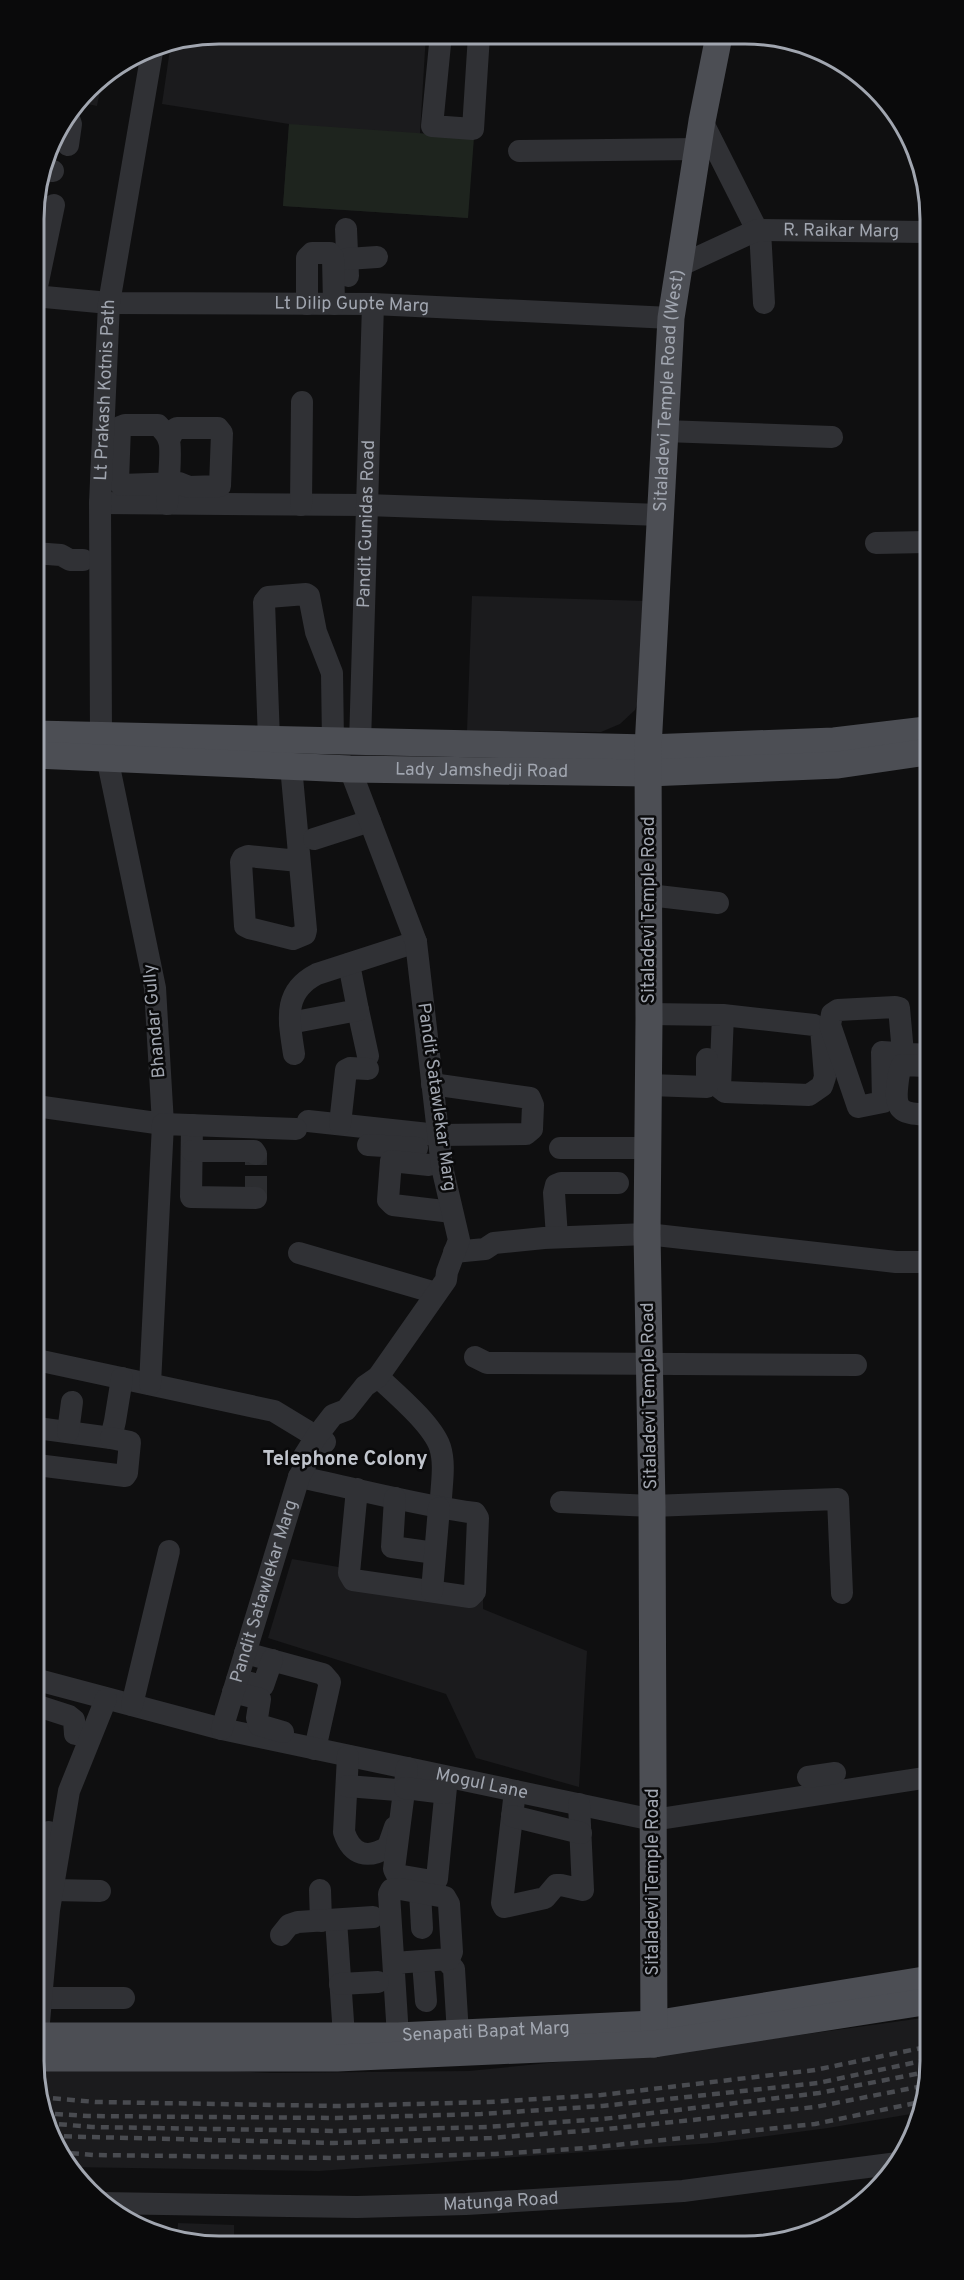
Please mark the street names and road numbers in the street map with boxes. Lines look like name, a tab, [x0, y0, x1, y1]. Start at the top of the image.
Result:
street label: R. Raikar Marg	[783, 219, 899, 243]
street label: Sitaladevi Temple Road (West)	[649, 268, 690, 513]
street label: Lt Dilip Gupte Marg	[274, 292, 430, 318]
street label: Lt Prakash Kotnis Path	[90, 299, 121, 481]
street label: Pandit Gunidas Road	[352, 440, 380, 609]
street label: Lady Jamshedji Road	[395, 758, 568, 783]
street label: Sitaladevi Temple Road	[638, 816, 661, 1004]
street label: Bhandar Gully	[139, 963, 171, 1079]
street label: Pandit Satawlekar Marg	[411, 1001, 461, 1193]
street label: Sitaladevi Temple Road	[637, 1302, 663, 1490]
street label: Pandit Satawlekar Marg	[225, 1497, 303, 1686]
street label: Mogul Lane	[434, 1763, 530, 1805]
street label: Sitaladevi Temple Road	[642, 1788, 665, 1976]
street label: Senapati Bapat Marg	[402, 2016, 570, 2047]
street label: Matunga Road	[443, 2187, 559, 2216]

